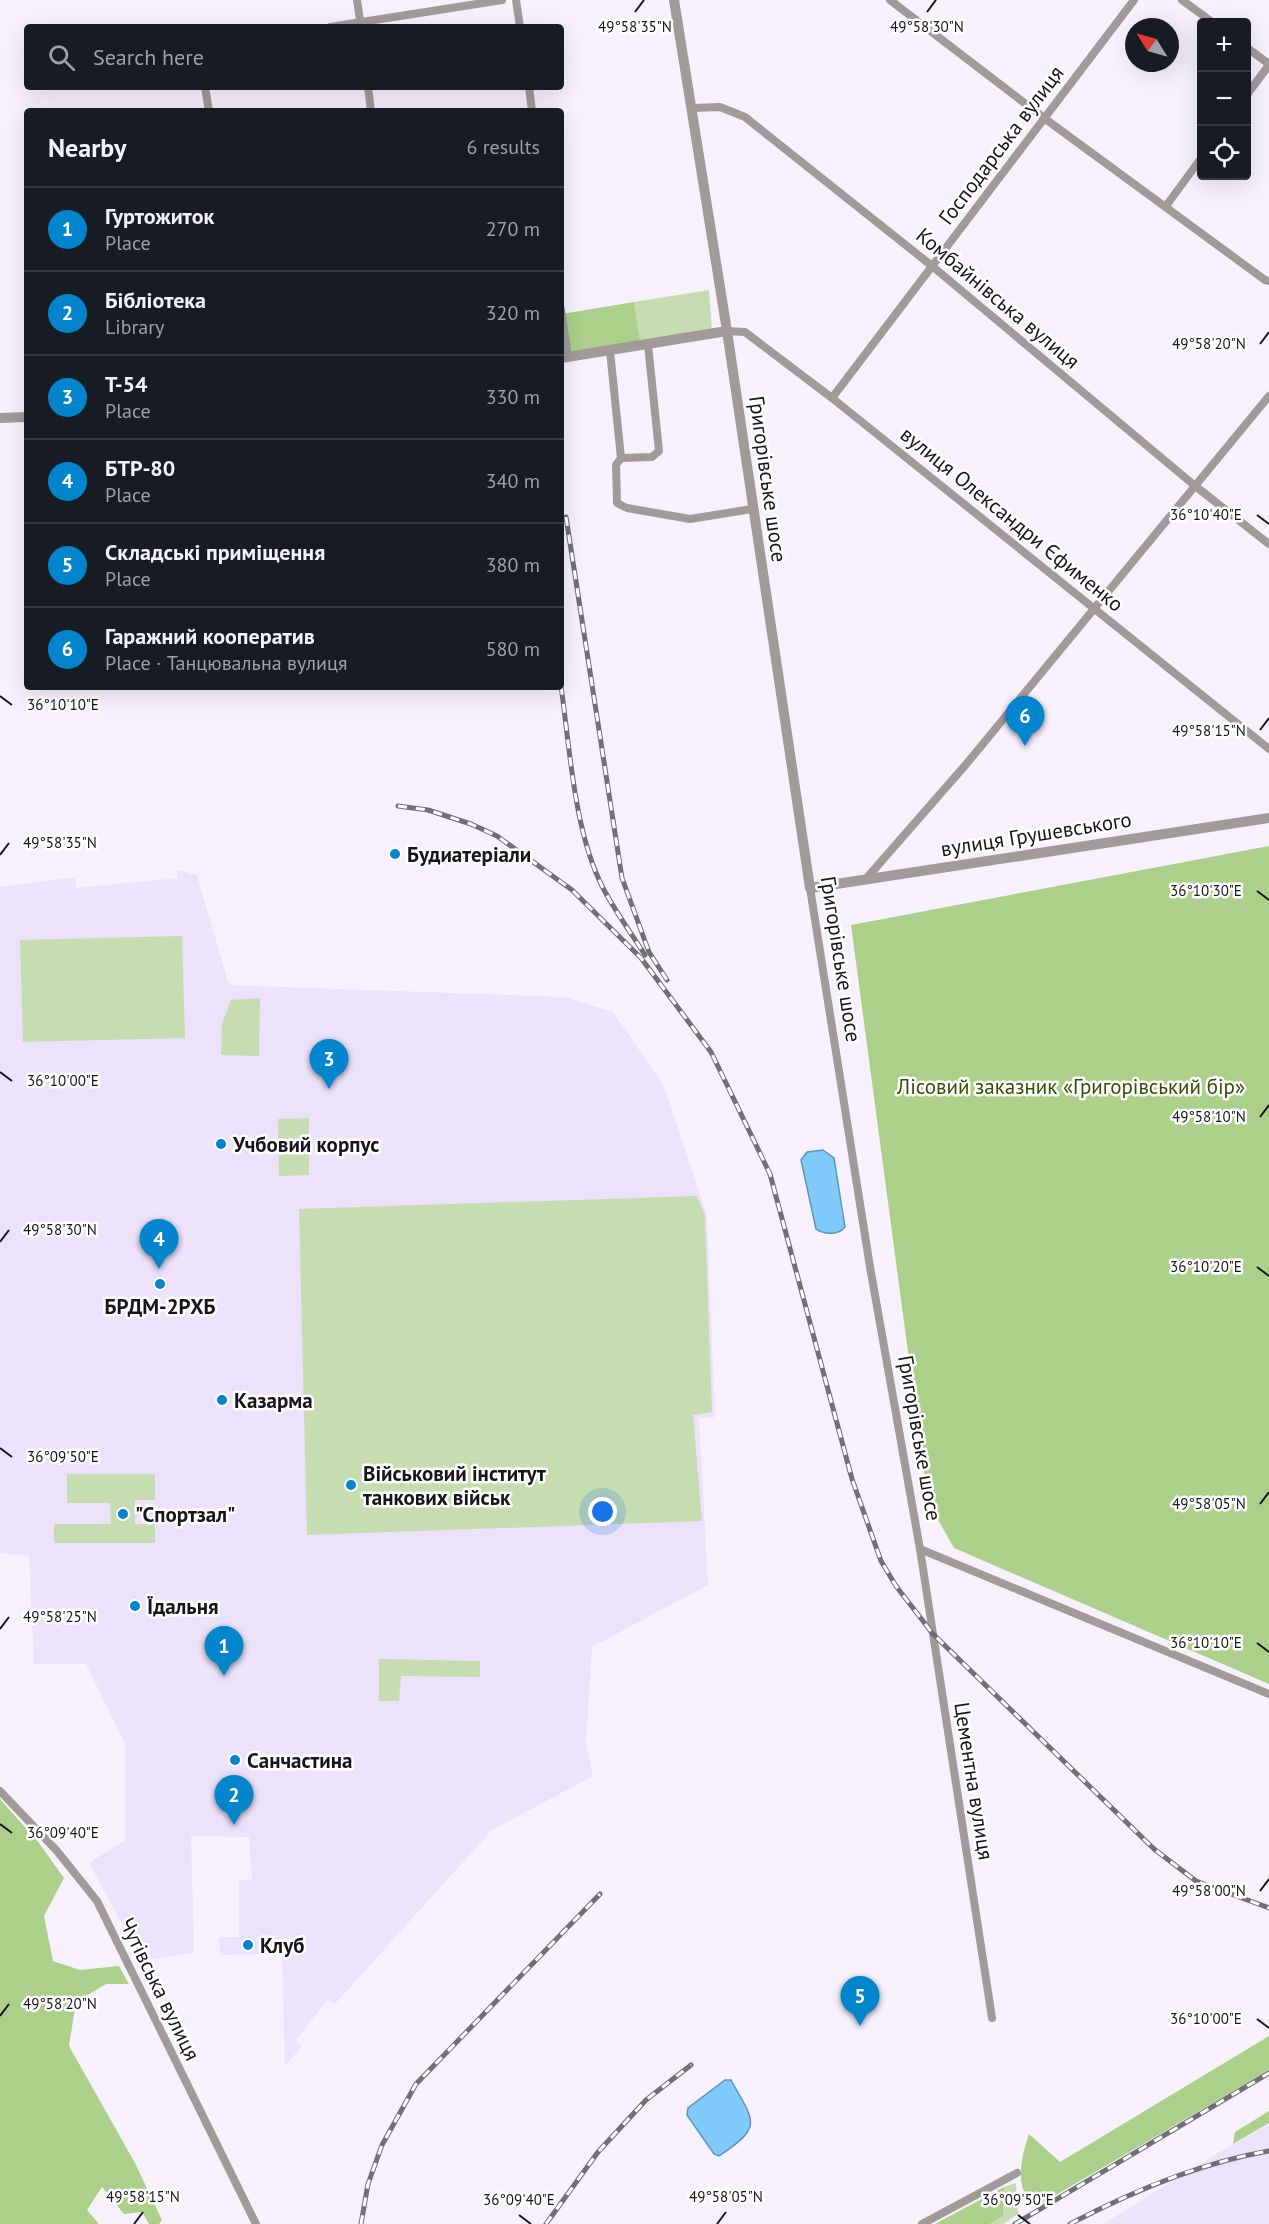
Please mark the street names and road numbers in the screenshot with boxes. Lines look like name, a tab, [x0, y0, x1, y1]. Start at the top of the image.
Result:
street label: Господарська вулиця	[932, 60, 1070, 230]
street label: Комбайнівська вулиця	[911, 222, 1085, 374]
street label: Григорівське шосе	[743, 394, 793, 564]
street label: вулиця Олександри Єфименко	[895, 421, 1129, 617]
street label: вулиця Грушевського	[939, 806, 1133, 862]
street label: Григорівське шосе	[815, 874, 867, 1044]
street label: Григорівське шосе	[892, 1353, 948, 1523]
street label: Цементна вулиця	[948, 1700, 1000, 1862]
street label: Чутівська вулиця	[114, 1913, 206, 2065]

